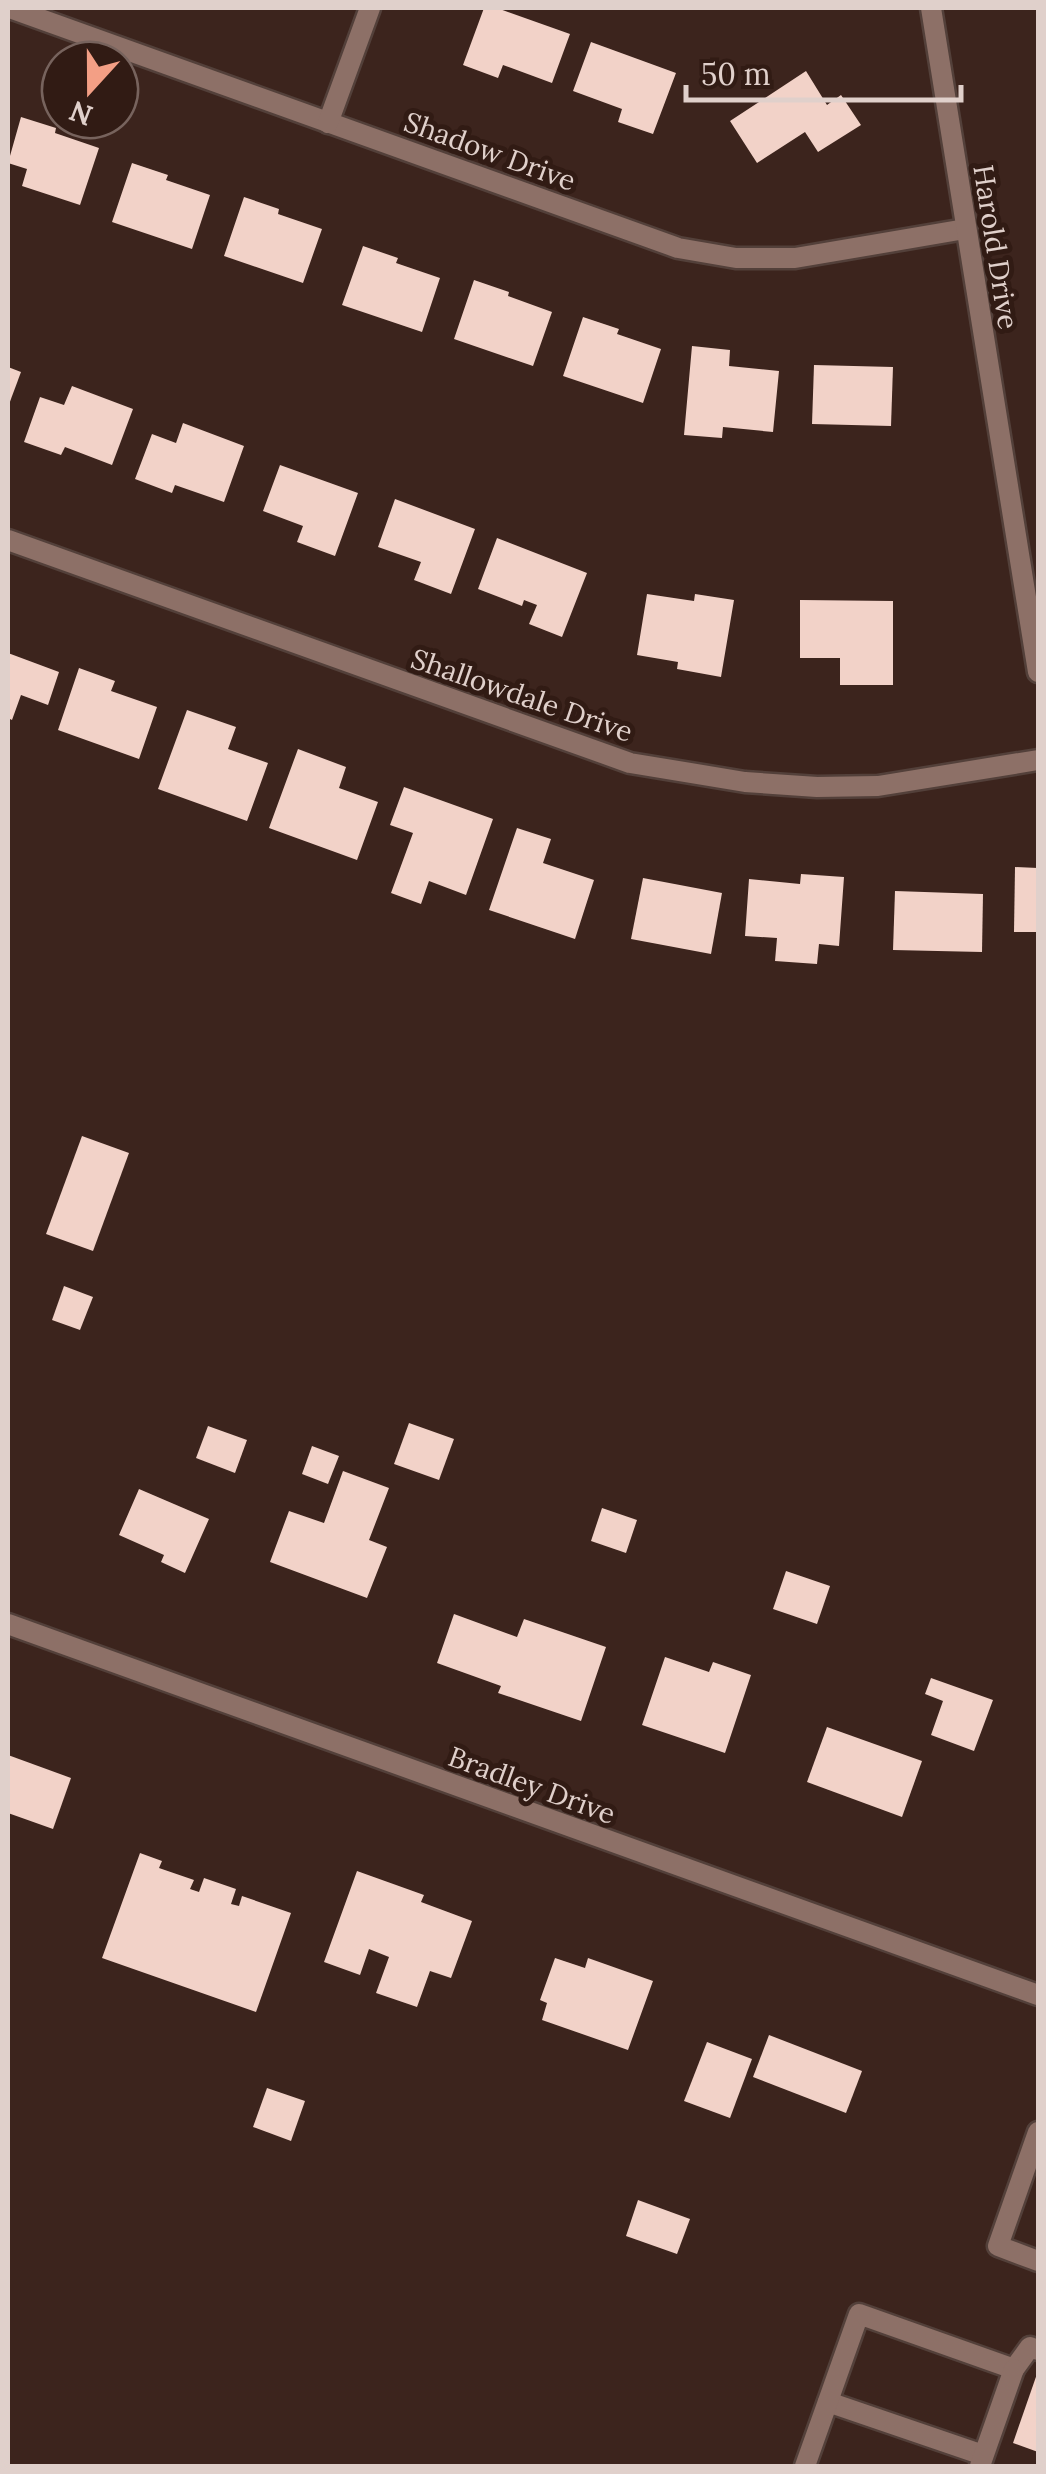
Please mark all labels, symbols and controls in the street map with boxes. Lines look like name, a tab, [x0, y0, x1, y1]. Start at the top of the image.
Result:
north arrow	[40, 40, 140, 140]
scale bar	[686, 40, 961, 102]
text: 50 m	[701, 55, 771, 93]
text: N	[64, 93, 98, 134]
street label: Shadow Drive	[399, 103, 581, 199]
street label: Harold Drive	[965, 162, 1027, 332]
street label: Shallowdale Drive	[407, 640, 637, 750]
street label: Bradley Drive	[444, 1738, 620, 1832]

